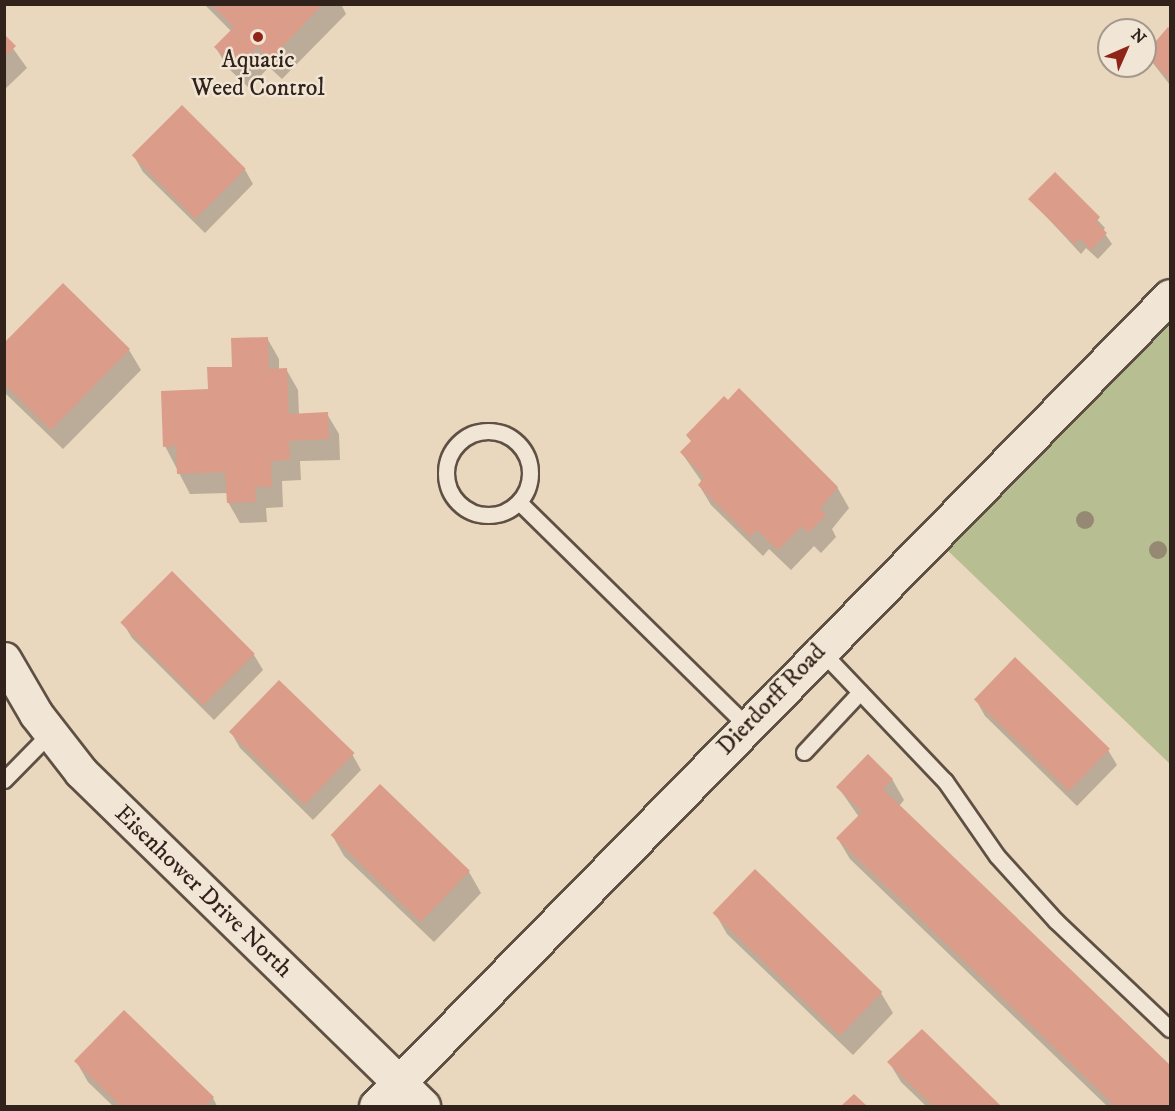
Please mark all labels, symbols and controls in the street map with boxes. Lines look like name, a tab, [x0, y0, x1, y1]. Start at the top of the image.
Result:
north arrow	[1097, 18, 1157, 78]
text: N	[1127, 25, 1150, 48]
marker: Aquatic Weed Control	[251, 30, 265, 44]
place label: Aquatic Weed Control	[191, 47, 325, 103]
street label: Dierdorff Road	[712, 638, 832, 762]
street label: Eisenhower Drive North	[108, 800, 298, 984]

